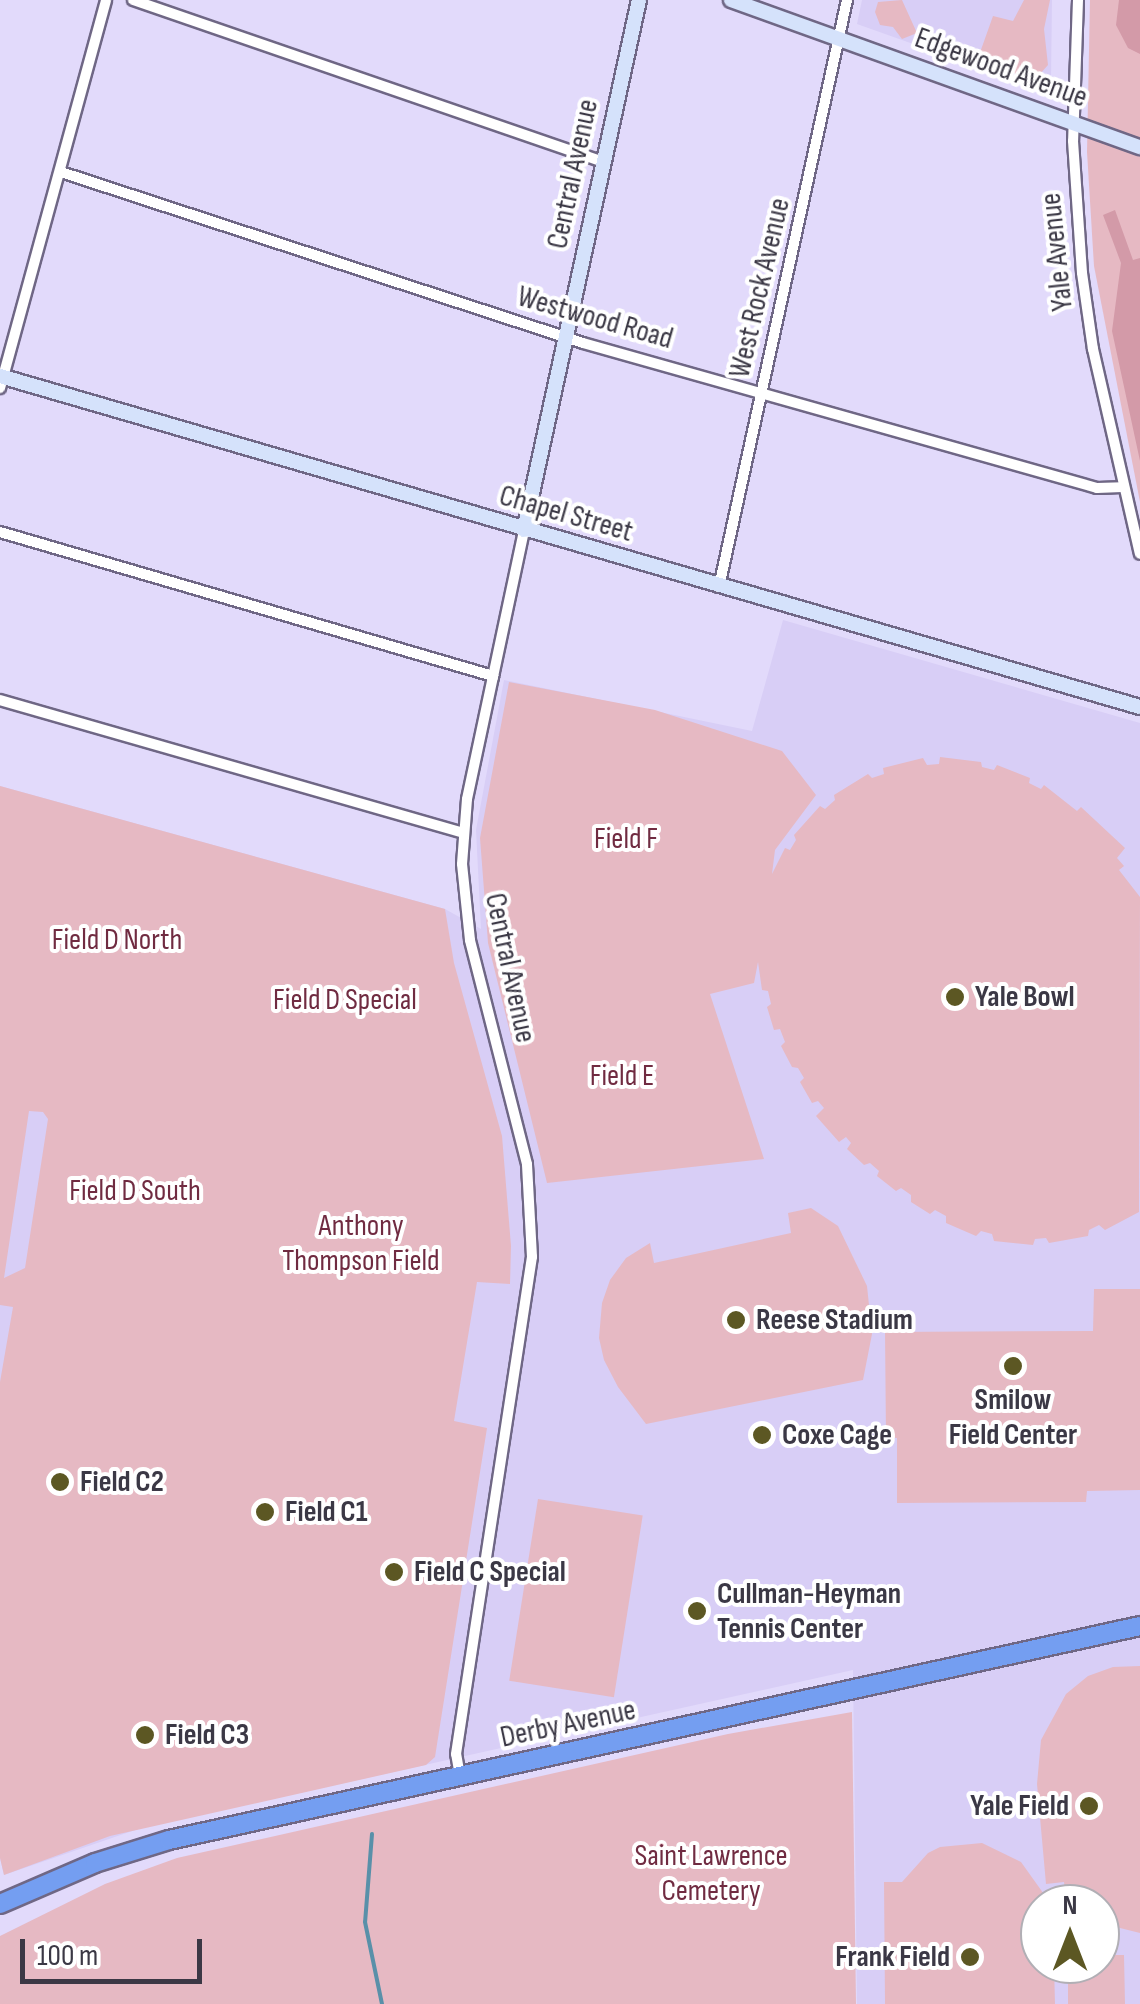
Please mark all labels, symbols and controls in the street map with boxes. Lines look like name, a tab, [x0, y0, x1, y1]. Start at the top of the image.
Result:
street label: Edgewood Avenue	[910, 20, 1092, 116]
street label: Central Avenue	[540, 96, 606, 252]
street label: Yale Avenue	[1033, 191, 1081, 313]
street label: West Rock Avenue	[722, 195, 798, 381]
street label: Westwood Road	[513, 279, 677, 357]
street label: Chapel Street	[495, 478, 637, 550]
park label: Field F	[594, 821, 658, 857]
street label: Central Avenue	[477, 890, 543, 1046]
park label: Field D North	[52, 922, 182, 958]
place label: Yale Bowl	[975, 979, 1075, 1015]
park label: Field D Special	[273, 982, 417, 1018]
marker: Yale Bowl	[944, 986, 966, 1008]
park label: Field E	[590, 1058, 654, 1094]
park label: Field D South	[69, 1173, 201, 1209]
park label: Anthony Thompson Field	[282, 1208, 440, 1278]
place label: Reese Stadium	[756, 1302, 913, 1338]
marker: Reese Stadium	[725, 1309, 747, 1331]
marker: Smilow Field Center	[1002, 1355, 1024, 1377]
place label: Smilow Field Center	[949, 1382, 1077, 1452]
place label: Coxe Cage	[782, 1417, 892, 1453]
marker: Coxe Cage	[751, 1424, 773, 1446]
place label: Field C2	[80, 1464, 164, 1500]
marker: Field C2	[49, 1471, 71, 1493]
place label: Field C1	[285, 1494, 367, 1530]
marker: Field C1	[254, 1501, 276, 1523]
place label: Field C Special	[414, 1554, 566, 1590]
marker: Field C Special	[383, 1561, 405, 1583]
place label: Cullman-Heyman Tennis Center	[717, 1576, 901, 1646]
marker: Cullman-Heyman Tennis Center	[686, 1600, 708, 1622]
street label: Derby Avenue	[497, 1692, 639, 1756]
place label: Field C3	[165, 1717, 249, 1753]
marker: Field C3	[134, 1724, 156, 1746]
place label: Yale Field	[970, 1788, 1069, 1824]
marker: Yale Field	[1078, 1795, 1100, 1817]
park label: Saint Lawrence Cemetery	[634, 1838, 788, 1908]
north arrow	[1020, 1884, 1120, 1984]
text: N	[1063, 1889, 1077, 1922]
scale bar	[25, 1919, 208, 1981]
text: 100 m	[37, 1938, 98, 1974]
place label: Frank Field	[835, 1939, 950, 1975]
marker: Frank Field	[959, 1946, 981, 1968]

